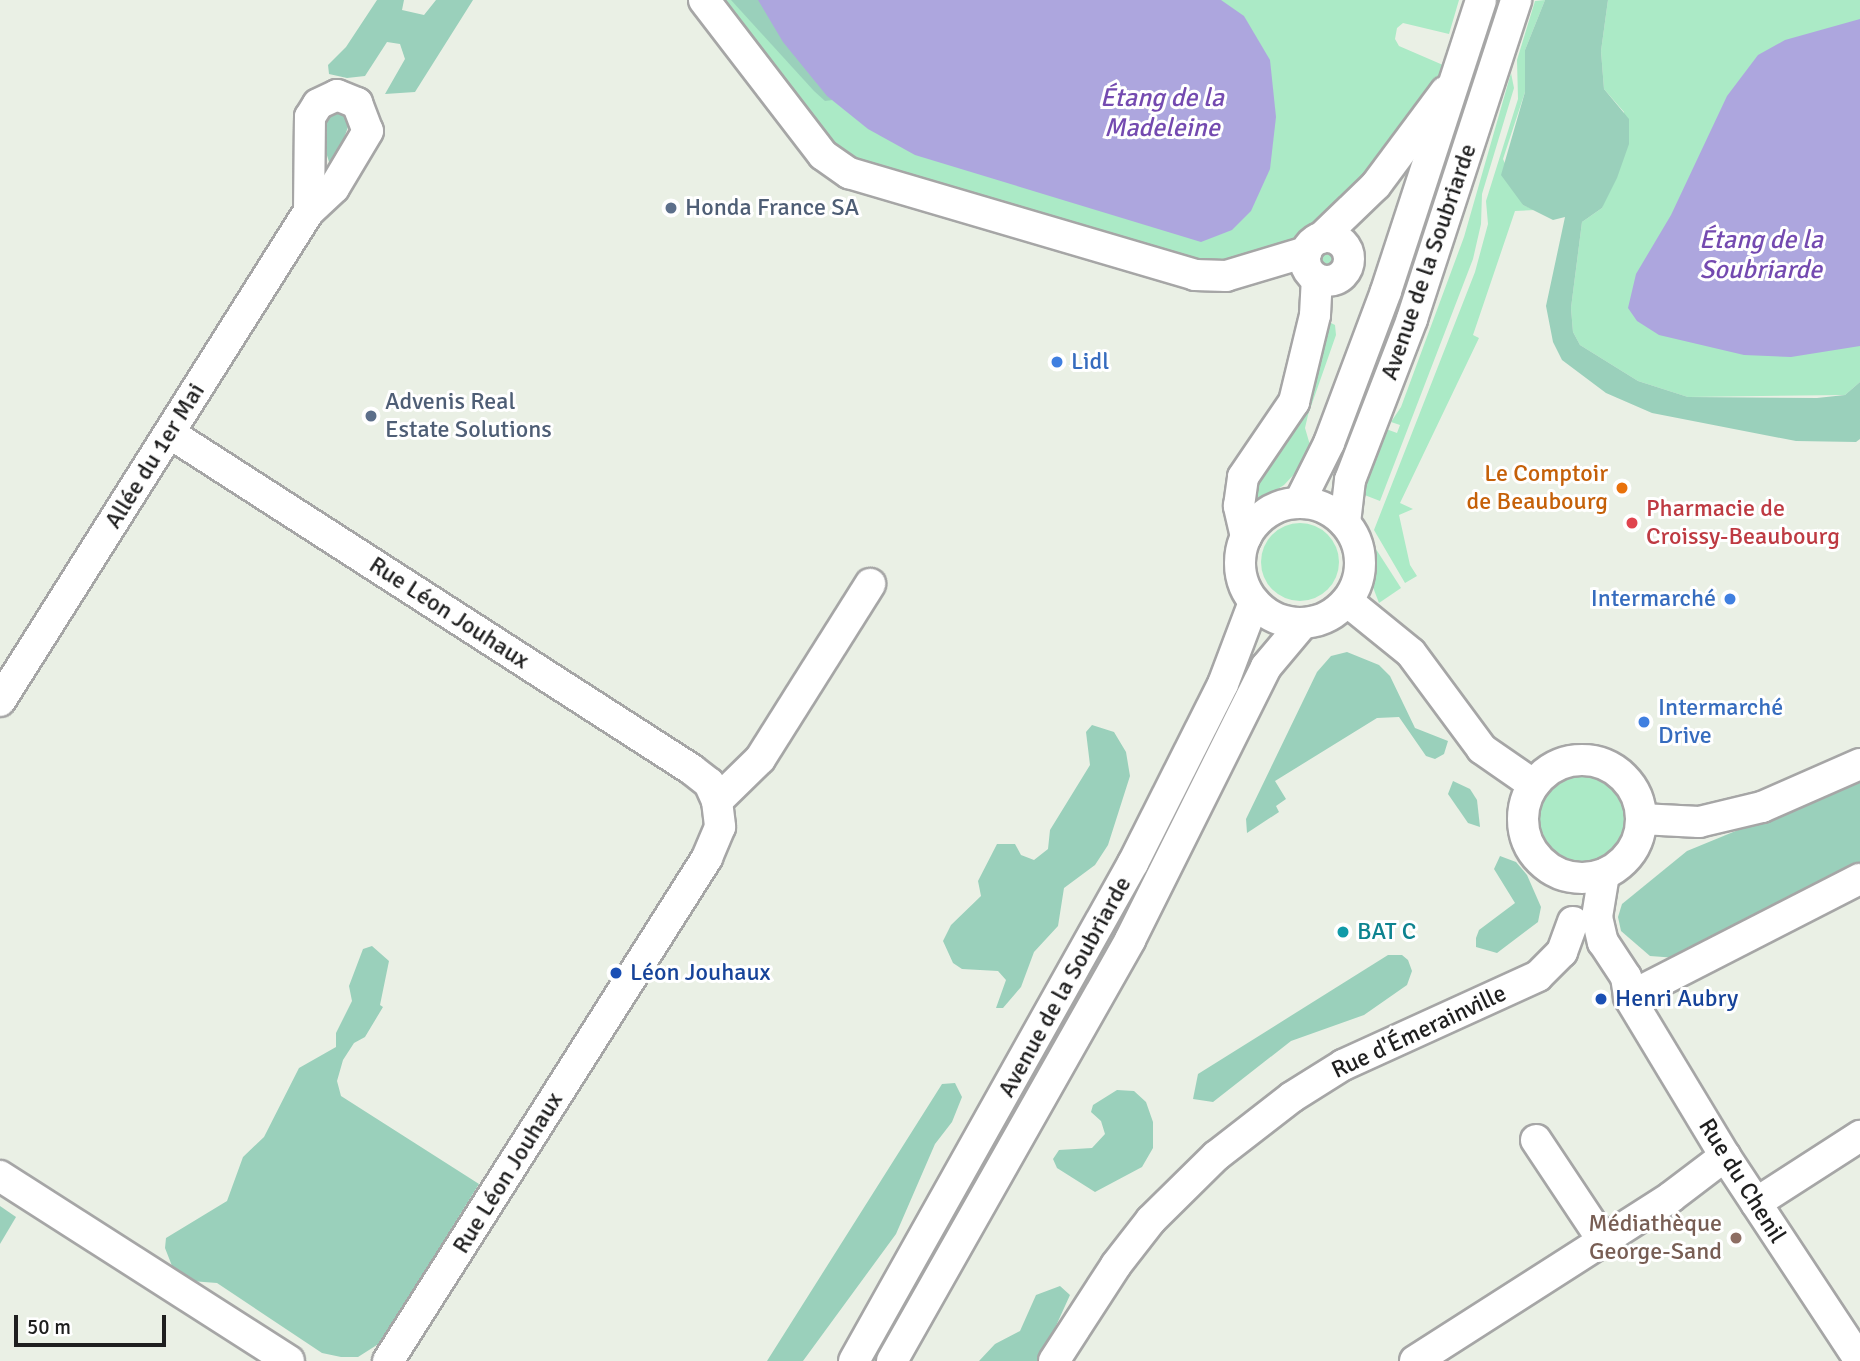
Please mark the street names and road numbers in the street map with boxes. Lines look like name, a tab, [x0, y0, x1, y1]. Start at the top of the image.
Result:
street label: Avenue de la Soubriarde	[1375, 140, 1483, 384]
street label: Allée du 1er Mai	[99, 378, 211, 534]
street label: Rue Léon Jouhaux	[364, 551, 534, 675]
street label: Avenue de la Soubriarde	[992, 872, 1138, 1102]
street label: Rue d'Émerainville	[1327, 979, 1511, 1085]
street label: Rue Léon Jouhaux	[447, 1087, 569, 1259]
street label: Rue du Chenil	[1692, 1113, 1792, 1249]

